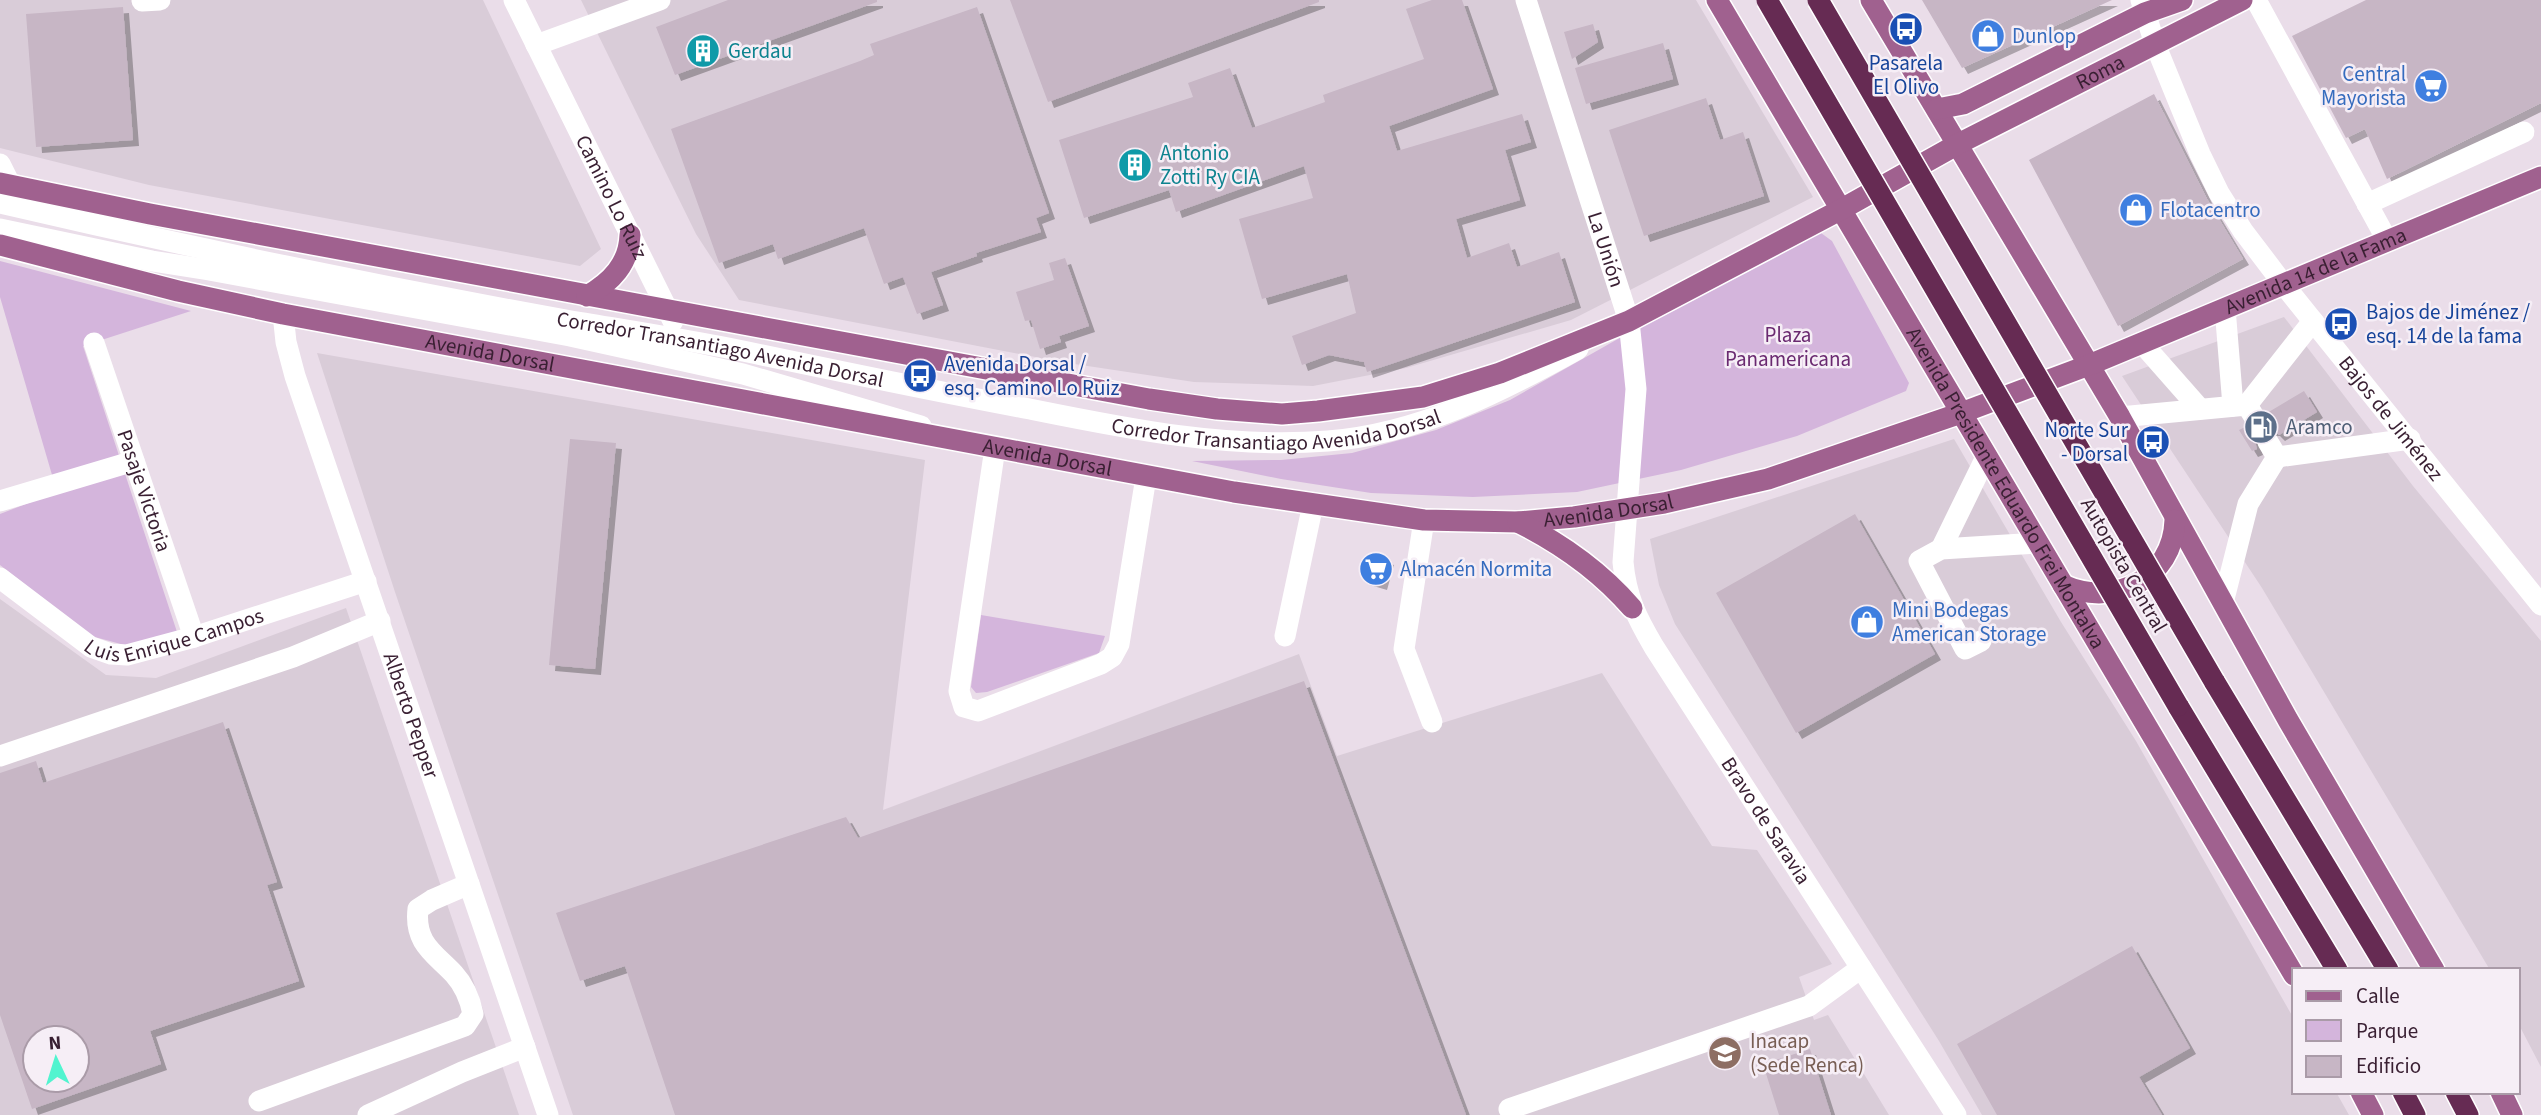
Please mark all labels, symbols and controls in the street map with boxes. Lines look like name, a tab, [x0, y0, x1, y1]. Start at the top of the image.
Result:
bus stop icon: Pasarela El Olivo	[1887, 10, 1925, 48]
shop icon: Dunlop	[1969, 17, 2007, 55]
place label: Dunlop	[2012, 21, 2076, 51]
building icon: Gerdau	[684, 32, 722, 70]
place label: Gerdau	[728, 36, 792, 66]
street label: Roma	[2071, 47, 2130, 97]
place label: Pasarela El Olivo	[1869, 48, 1943, 102]
place label: Central Mayorista	[2321, 59, 2406, 113]
supermarket icon: Central Mayorista	[2412, 67, 2450, 105]
street label: Camino Lo Ruiz	[568, 130, 655, 264]
place label: Antonio Zotti Ry CIA	[1160, 138, 1260, 192]
building icon: Antonio Zotti Ry CIA	[1116, 146, 1154, 184]
shop icon: Flotacentro	[2117, 191, 2155, 229]
place label: Flotacentro	[2160, 195, 2261, 225]
street label: La Unión	[1580, 208, 1632, 291]
street label: Avenida 14 de la Fama	[2220, 220, 2411, 322]
place label: Bajos de Jiménez / esq. 14 de la fama	[2366, 297, 2531, 351]
street label: Corredor Transantiago Avenida Dorsal	[554, 304, 886, 395]
bus stop icon: Bajos de Jiménez / esq. 14 de la fama	[2322, 305, 2360, 343]
park label: Plaza Panamericana	[1725, 320, 1851, 374]
street label: Avenida Presidente Eduardo Frei Montalva	[1899, 321, 2113, 655]
street label: Avenida Dorsal	[423, 326, 557, 380]
place label: Avenida Dorsal / esq. Camino Lo Ruiz	[944, 349, 1120, 403]
street label: Bajos de Jiménez	[2331, 349, 2451, 487]
bus stop icon: Avenida Dorsal / esq. Camino Lo Ruiz	[901, 357, 939, 395]
street label: Corredor Transantiago Avenida Dorsal	[1109, 402, 1445, 458]
fuel station icon: Aramco	[2242, 408, 2280, 446]
place label: Aramco	[2286, 412, 2353, 442]
place label: Norte Sur - Dorsal	[2044, 415, 2129, 469]
bus stop icon: Norte Sur - Dorsal	[2134, 423, 2172, 461]
street label: Pasaje Victoria	[110, 426, 179, 556]
street label: Avenida Dorsal	[980, 430, 1114, 484]
street label: Avenida Dorsal	[1542, 486, 1676, 535]
street label: Autopista Central	[2073, 492, 2175, 638]
supermarket icon: Almacén Normita	[1357, 550, 1395, 588]
place label: Almacén Normita	[1400, 554, 1552, 584]
place label: Mini Bodegas American Storage	[1892, 595, 2046, 649]
street label: Luis Enrique Campos	[78, 600, 268, 670]
shop icon: Mini Bodegas American Storage	[1848, 603, 1886, 641]
street label: Alberto Pepper	[376, 648, 447, 783]
street label: Bravo de Saravia	[1714, 751, 1818, 890]
legend	[2292, 968, 2520, 1094]
text: Calle	[2356, 981, 2400, 1011]
text: Parque	[2356, 1016, 2418, 1046]
north arrow	[21, 1024, 91, 1094]
place label: Inacap (Sede Renca)	[1750, 1026, 1864, 1080]
text: N	[48, 1030, 62, 1057]
school or university icon: Inacap (Sede Renca)	[1706, 1034, 1744, 1072]
text: Edificio	[2356, 1051, 2421, 1081]

